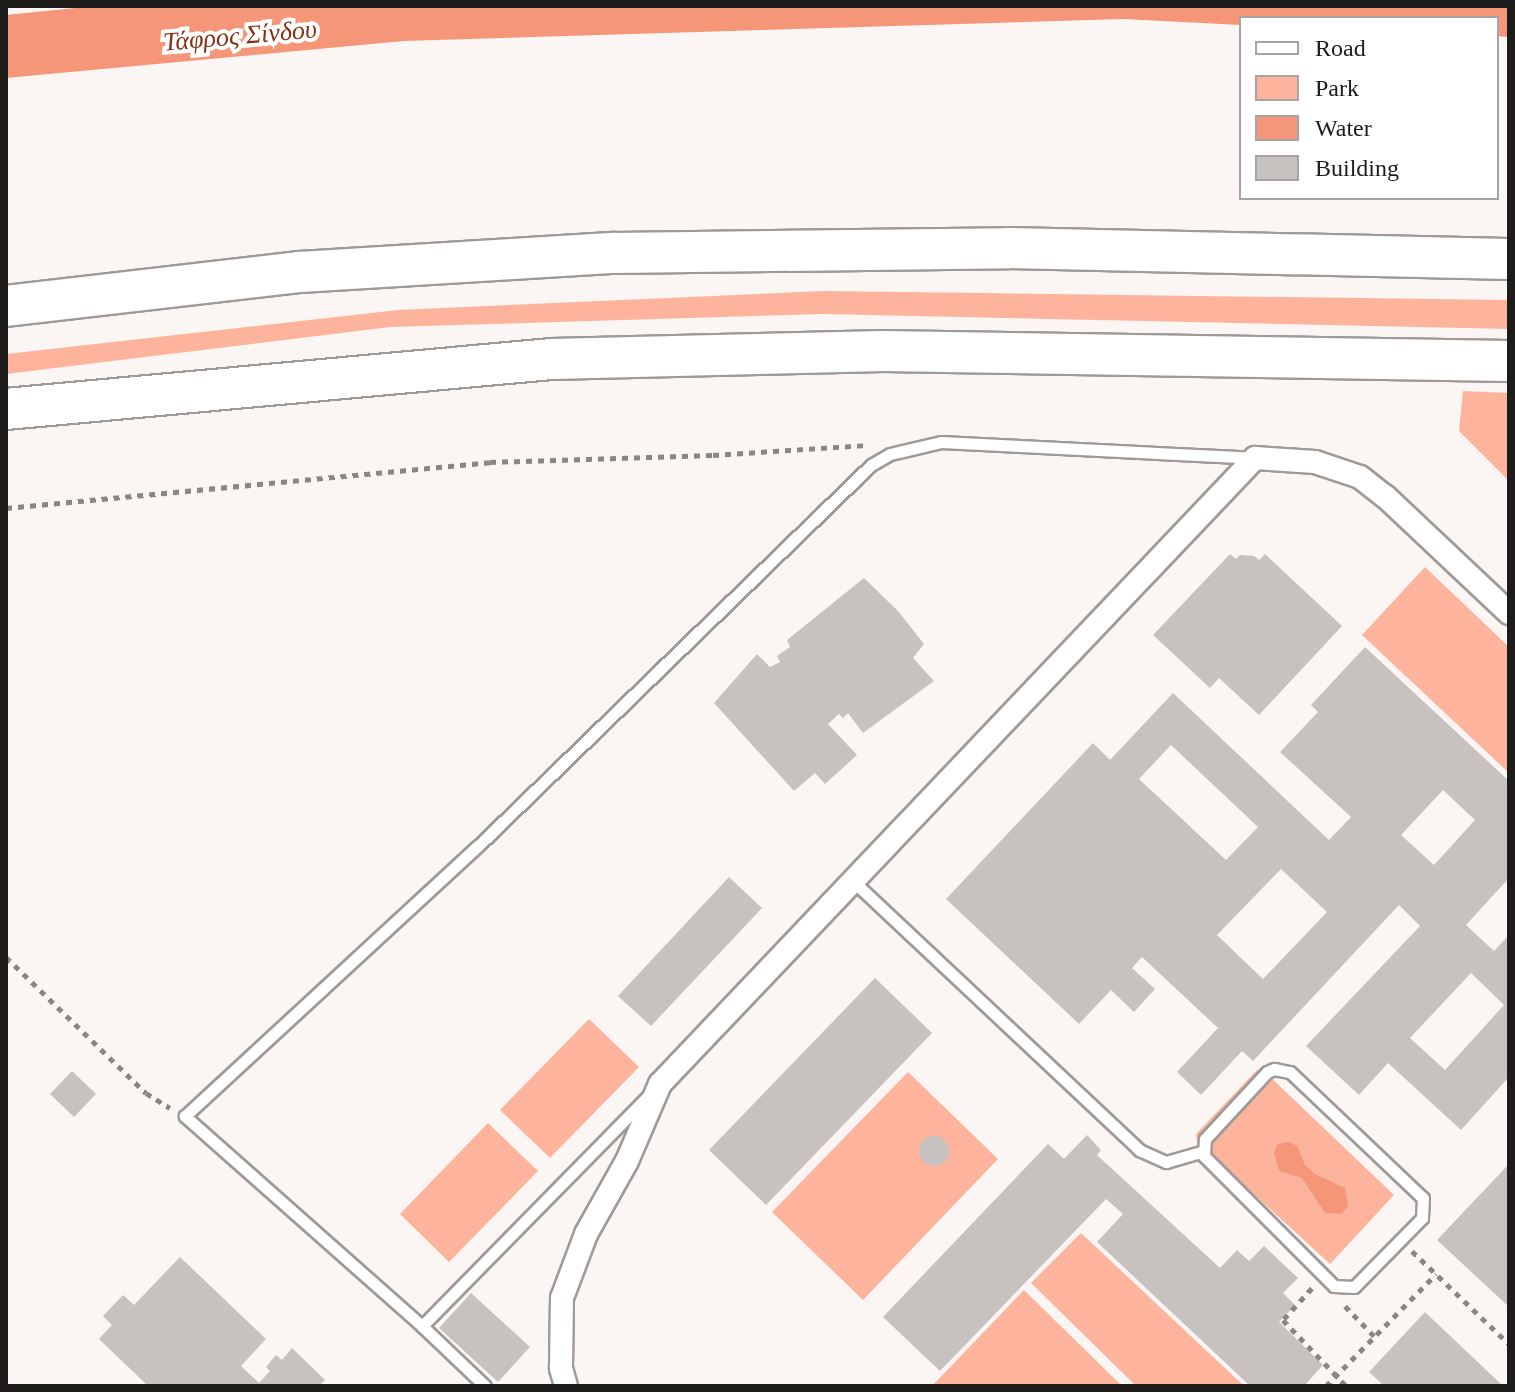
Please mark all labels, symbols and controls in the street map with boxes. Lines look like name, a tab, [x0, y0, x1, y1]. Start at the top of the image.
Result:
water label: Τάφρος Σίνδου	[162, 14, 318, 58]
legend	[1239, 16, 1499, 200]
text: Road	[1315, 35, 1366, 61]
text: Park	[1315, 75, 1359, 101]
text: Water	[1315, 115, 1372, 141]
text: Building	[1315, 155, 1399, 181]

